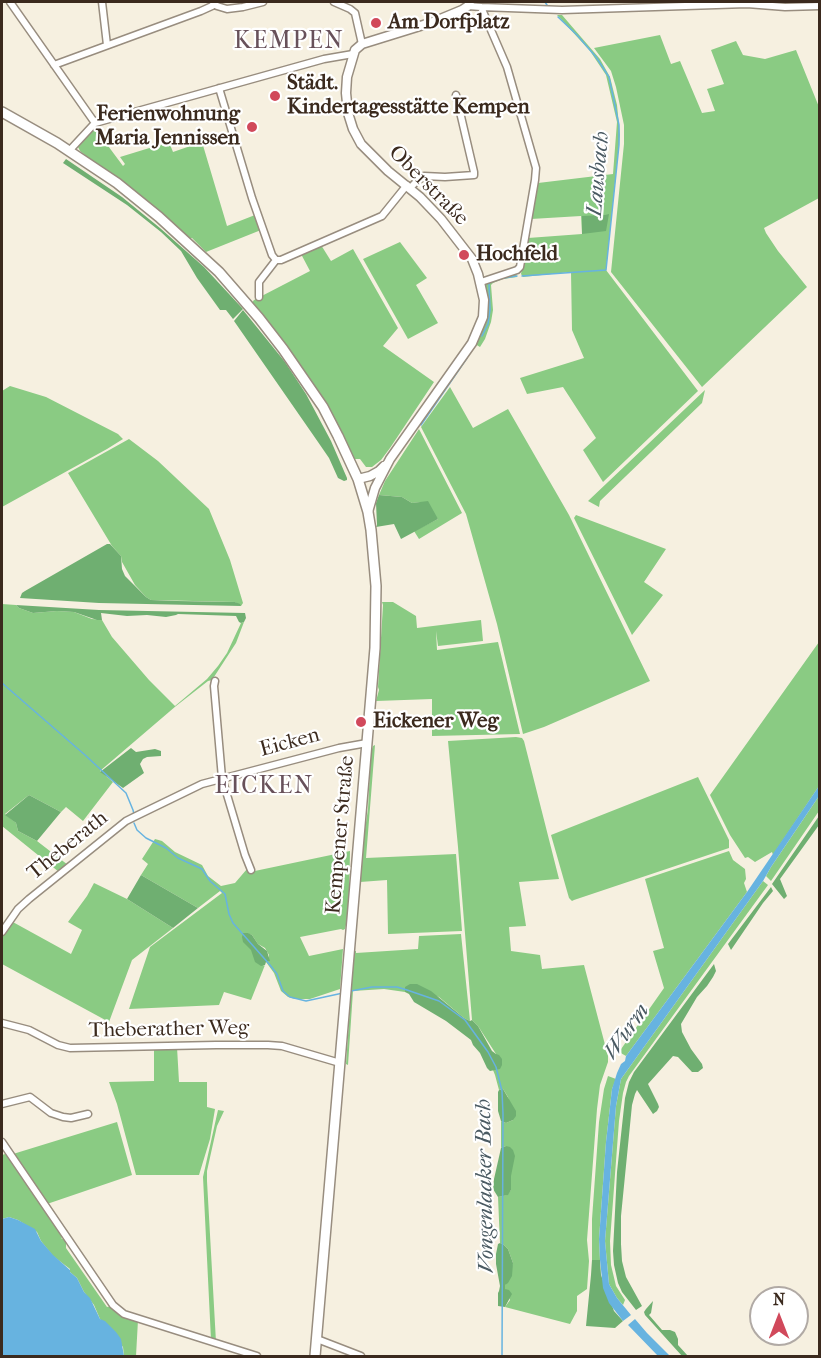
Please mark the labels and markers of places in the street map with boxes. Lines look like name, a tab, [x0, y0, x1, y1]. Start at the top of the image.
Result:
place label: Am Dorfplatz	[388, 10, 509, 36]
marker: Am Dorfplatz	[369, 16, 383, 30]
place label: Städt. Kindertagesstätte Kempen	[287, 71, 530, 121]
marker: Städt. Kindertagesstätte Kempen	[268, 89, 282, 103]
place label: Ferienwohnung Maria Jennissen	[95, 102, 240, 152]
marker: Ferienwohnung Maria Jennissen	[245, 120, 259, 134]
place label: Hochfeld	[476, 242, 558, 268]
marker: Hochfeld	[457, 248, 471, 262]
place label: Eickener Weg	[373, 709, 499, 735]
marker: Eickener Weg	[354, 715, 368, 729]

